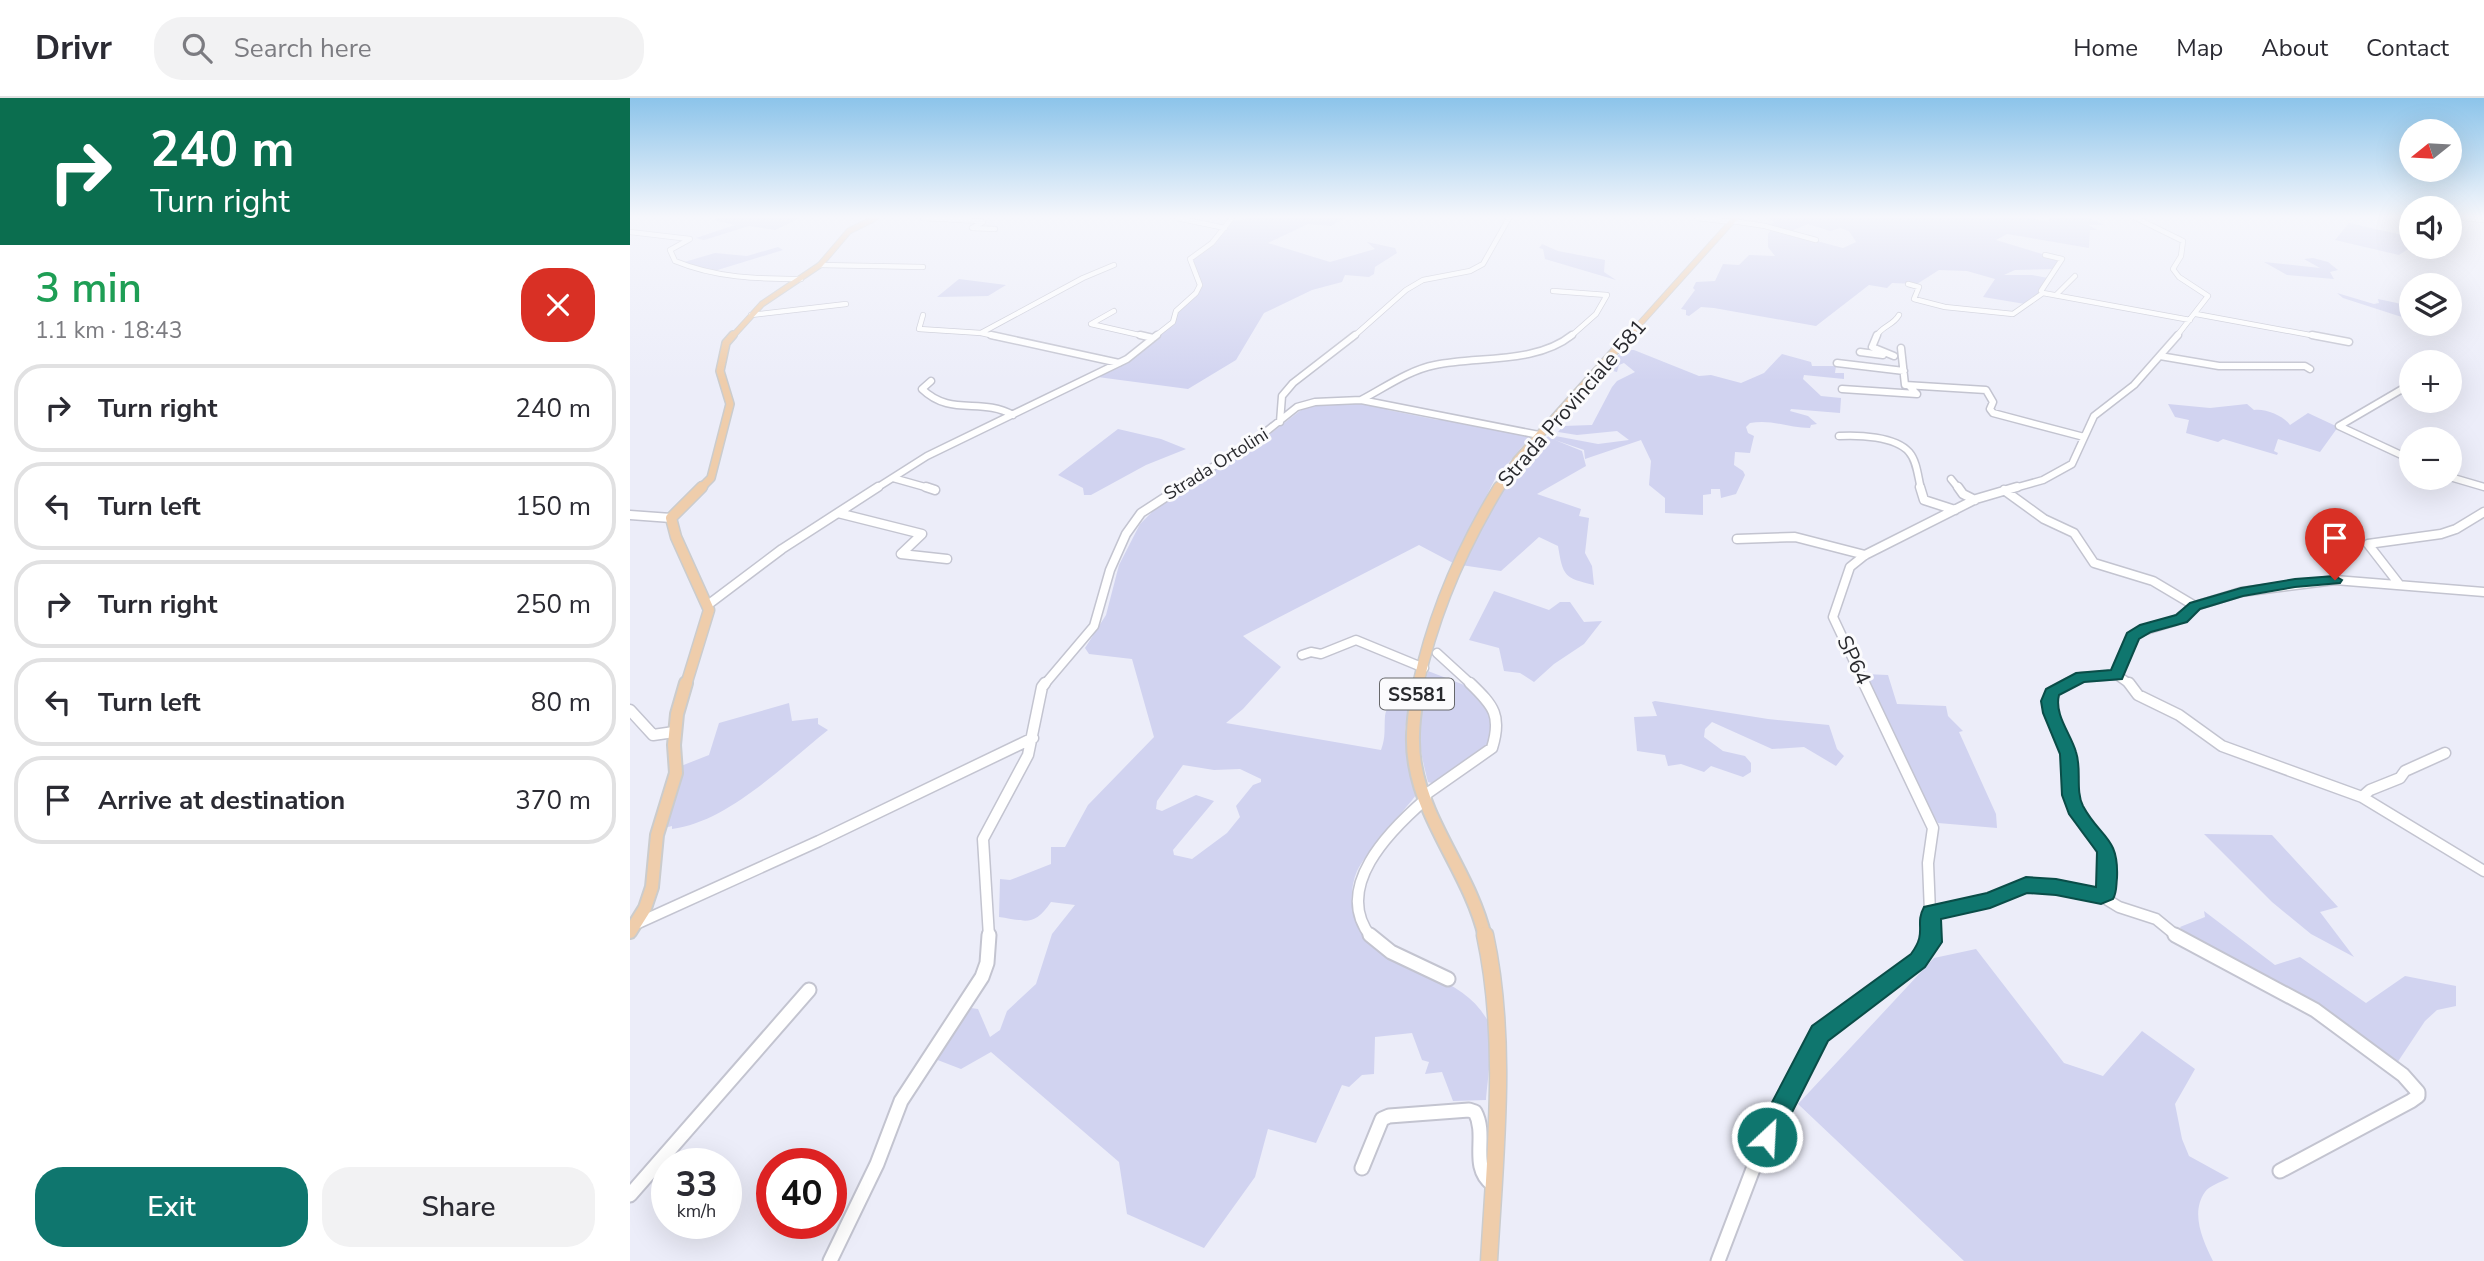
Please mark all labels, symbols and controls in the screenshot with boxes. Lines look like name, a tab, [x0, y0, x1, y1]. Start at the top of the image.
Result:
search box	[154, 17, 644, 80]
text: Drivr	[35, 26, 112, 71]
icon: search	[178, 29, 216, 67]
text: Search here	[234, 31, 372, 66]
text: Home	[2073, 32, 2138, 64]
text: Map	[2176, 32, 2223, 64]
text: About	[2261, 32, 2328, 64]
text: Contact	[2366, 32, 2449, 64]
text: 240 m	[150, 116, 294, 183]
north arrow	[2399, 119, 2462, 182]
map controls	[2399, 119, 2462, 490]
icon: right	[35, 126, 126, 217]
text: Turn right	[150, 180, 290, 223]
button: sound	[2399, 196, 2462, 259]
text: 3 min	[35, 260, 142, 317]
button: close	[521, 268, 595, 342]
button: layers	[2399, 273, 2462, 336]
street label: Strada Provinciale 581	[1491, 313, 1653, 493]
text: 1.1 km · 18:43	[35, 315, 182, 346]
button: +	[2399, 350, 2462, 413]
icon: right	[39, 389, 77, 427]
text: Turn right	[98, 391, 217, 426]
text: 240 m	[515, 391, 591, 426]
street label: Strada Ortolini	[1159, 422, 1273, 506]
button: −	[2399, 427, 2462, 490]
icon: left	[39, 487, 77, 525]
text: Turn left	[98, 489, 201, 524]
text: 150 m	[515, 489, 591, 524]
pin	[2305, 508, 2365, 580]
icon: arrive	[2316, 519, 2354, 557]
icon: right	[39, 585, 77, 623]
text: Turn right	[98, 587, 217, 622]
text: 250 m	[515, 587, 591, 622]
street label: SP64	[1830, 631, 1878, 689]
road number: SS581	[1380, 678, 1454, 709]
icon: left	[39, 683, 77, 721]
text: Turn left	[98, 685, 201, 720]
text: 80 m	[531, 685, 591, 720]
icon: arrive	[39, 781, 77, 819]
text: Arrive at destination	[98, 783, 345, 818]
text: 370 m	[515, 783, 591, 818]
position arrow	[1730, 1100, 1804, 1174]
speed limit sign: 40	[756, 1148, 847, 1239]
text: 33	[675, 1161, 718, 1208]
button: Exit	[35, 1167, 308, 1247]
button: Share	[322, 1167, 595, 1247]
text: km/h	[677, 1199, 716, 1223]

